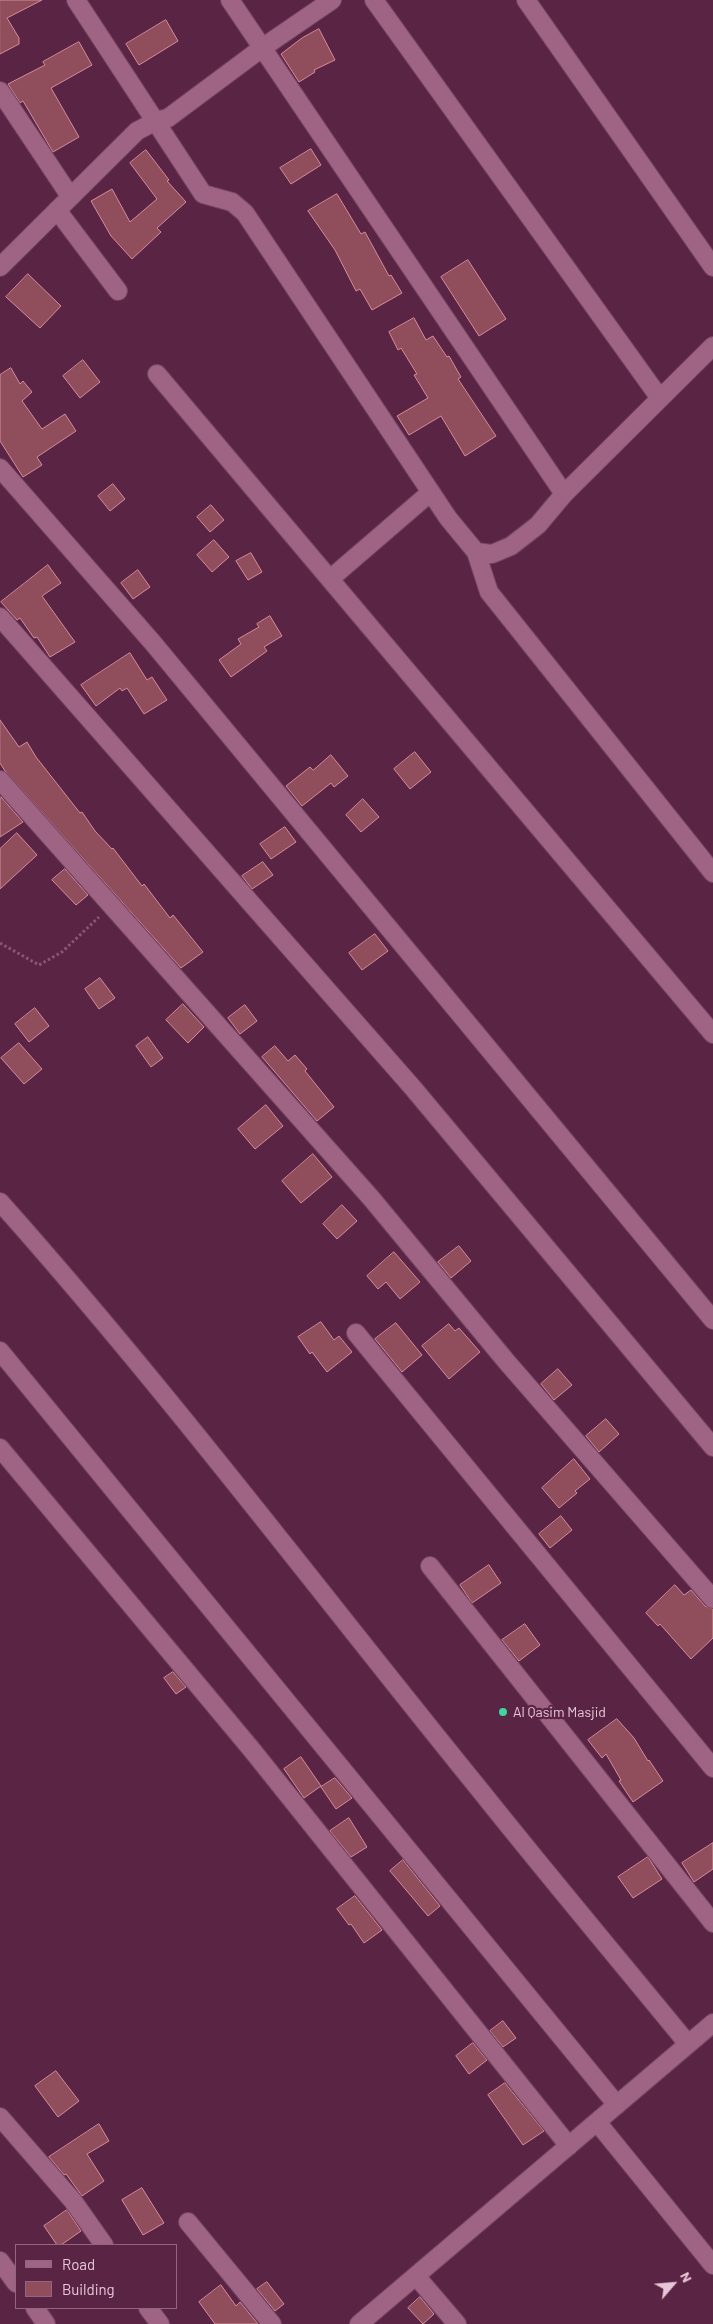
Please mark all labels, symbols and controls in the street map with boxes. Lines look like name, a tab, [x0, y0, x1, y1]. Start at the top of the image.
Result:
place label: Al Qasim Masjid	[513, 1704, 606, 1720]
marker: Al Qasim Masjid	[497, 1706, 509, 1718]
legend	[15, 2244, 178, 2309]
text: Road	[62, 2255, 95, 2273]
north arrow	[648, 2259, 698, 2309]
text: N	[677, 2269, 696, 2285]
text: Building	[62, 2280, 115, 2298]

